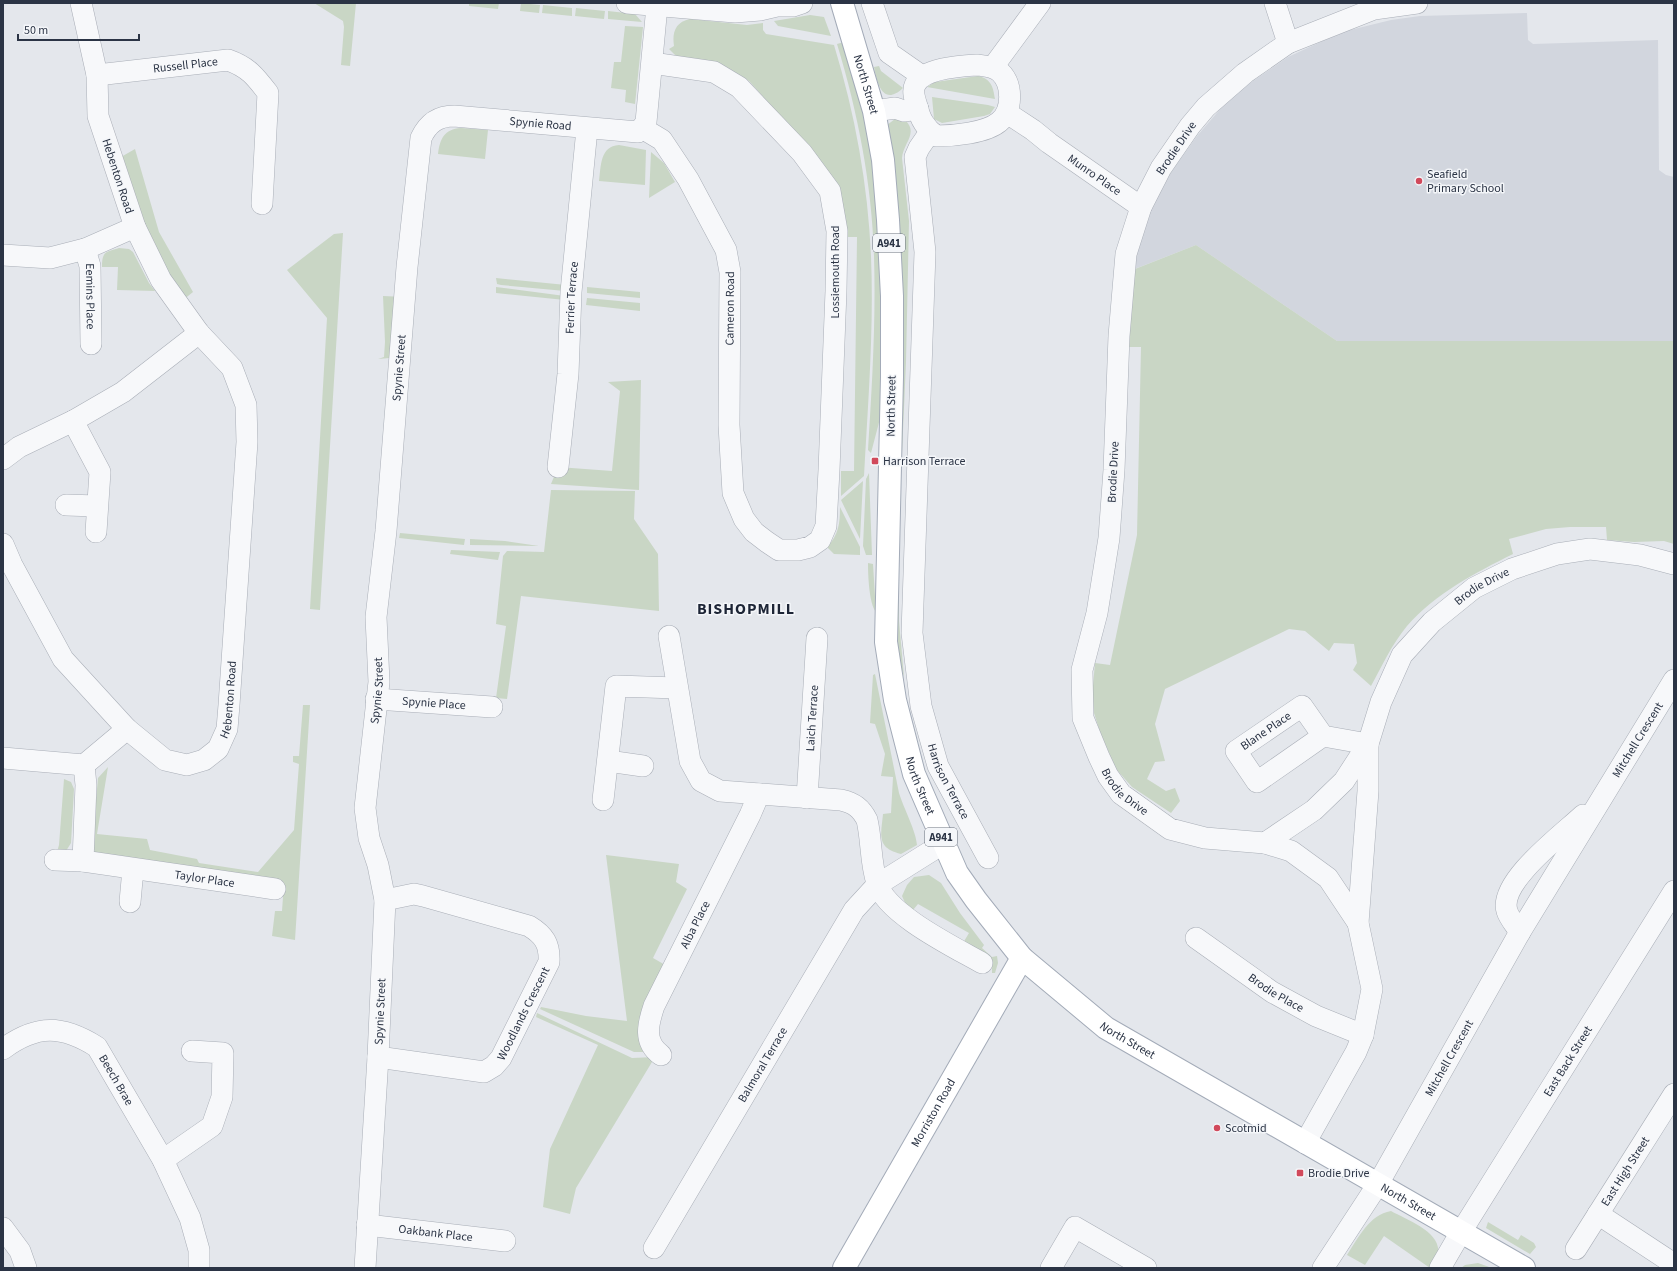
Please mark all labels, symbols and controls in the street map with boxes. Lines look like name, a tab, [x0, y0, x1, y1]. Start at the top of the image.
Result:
scale bar	[18, 16, 139, 42]
text: 50 m	[24, 22, 48, 39]
street label: Russell Place	[152, 53, 219, 78]
street label: North Street	[849, 53, 882, 116]
street label: Spynie Road	[509, 113, 572, 135]
street label: Brodie Drive	[1152, 118, 1201, 179]
street label: Hebenton Road	[97, 136, 138, 216]
street label: Munro Place	[1064, 150, 1124, 200]
place label: Seafield Primary School	[1427, 166, 1504, 197]
marker: Seafield Primary School	[1414, 176, 1424, 186]
street label: Lossiemouth Road	[827, 226, 844, 318]
road number: A941	[873, 234, 905, 252]
street label: Ferrier Terrace	[561, 261, 583, 334]
street label: Eemins Place	[81, 263, 99, 330]
street label: Cameron Road	[722, 271, 739, 346]
street label: Spynie Street	[388, 334, 411, 402]
street label: North Street	[882, 375, 901, 437]
street label: Brodie Drive	[1103, 441, 1124, 503]
place label: Harrison Terrace	[883, 453, 966, 470]
marker: Harrison Terrace	[870, 456, 880, 466]
street label: Brodie Drive	[1451, 564, 1512, 610]
district label: BISHOPMILL	[697, 598, 795, 620]
street label: Spynie Street	[366, 657, 388, 725]
street label: Hebenton Road	[216, 660, 241, 742]
street label: Laich Terrace	[802, 685, 823, 752]
street label: Spynie Place	[401, 693, 466, 714]
street label: Mitchell Crescent	[1608, 699, 1668, 781]
street label: Blane Place	[1237, 708, 1295, 755]
street label: Harrison Terrace	[923, 741, 973, 823]
street label: North Street	[901, 755, 939, 818]
street label: Brodie Drive	[1097, 766, 1152, 820]
road number: A941	[925, 828, 957, 846]
street label: Taylor Place	[173, 866, 236, 892]
street label: Alba Place	[676, 898, 715, 952]
street label: Woodlands Crescent	[493, 964, 554, 1064]
street label: Brodie Place	[1244, 970, 1307, 1017]
street label: Spynie Street	[371, 978, 391, 1045]
street label: Mitchell Crescent	[1421, 1017, 1478, 1100]
street label: North Street	[1096, 1018, 1158, 1063]
street label: East Back Street	[1539, 1023, 1597, 1100]
street label: Balmoral Terrace	[734, 1024, 792, 1106]
street label: Beech Brae	[94, 1052, 137, 1109]
street label: Morriston Road	[907, 1076, 960, 1150]
place label: Scotmid	[1225, 1120, 1267, 1137]
marker: Scotmid	[1212, 1123, 1222, 1133]
street label: East High Street	[1597, 1133, 1654, 1210]
place label: Brodie Drive	[1308, 1165, 1370, 1182]
marker: Brodie Drive	[1295, 1168, 1305, 1178]
street label: North Street	[1377, 1179, 1439, 1225]
street label: Oakbank Place	[397, 1221, 474, 1246]

